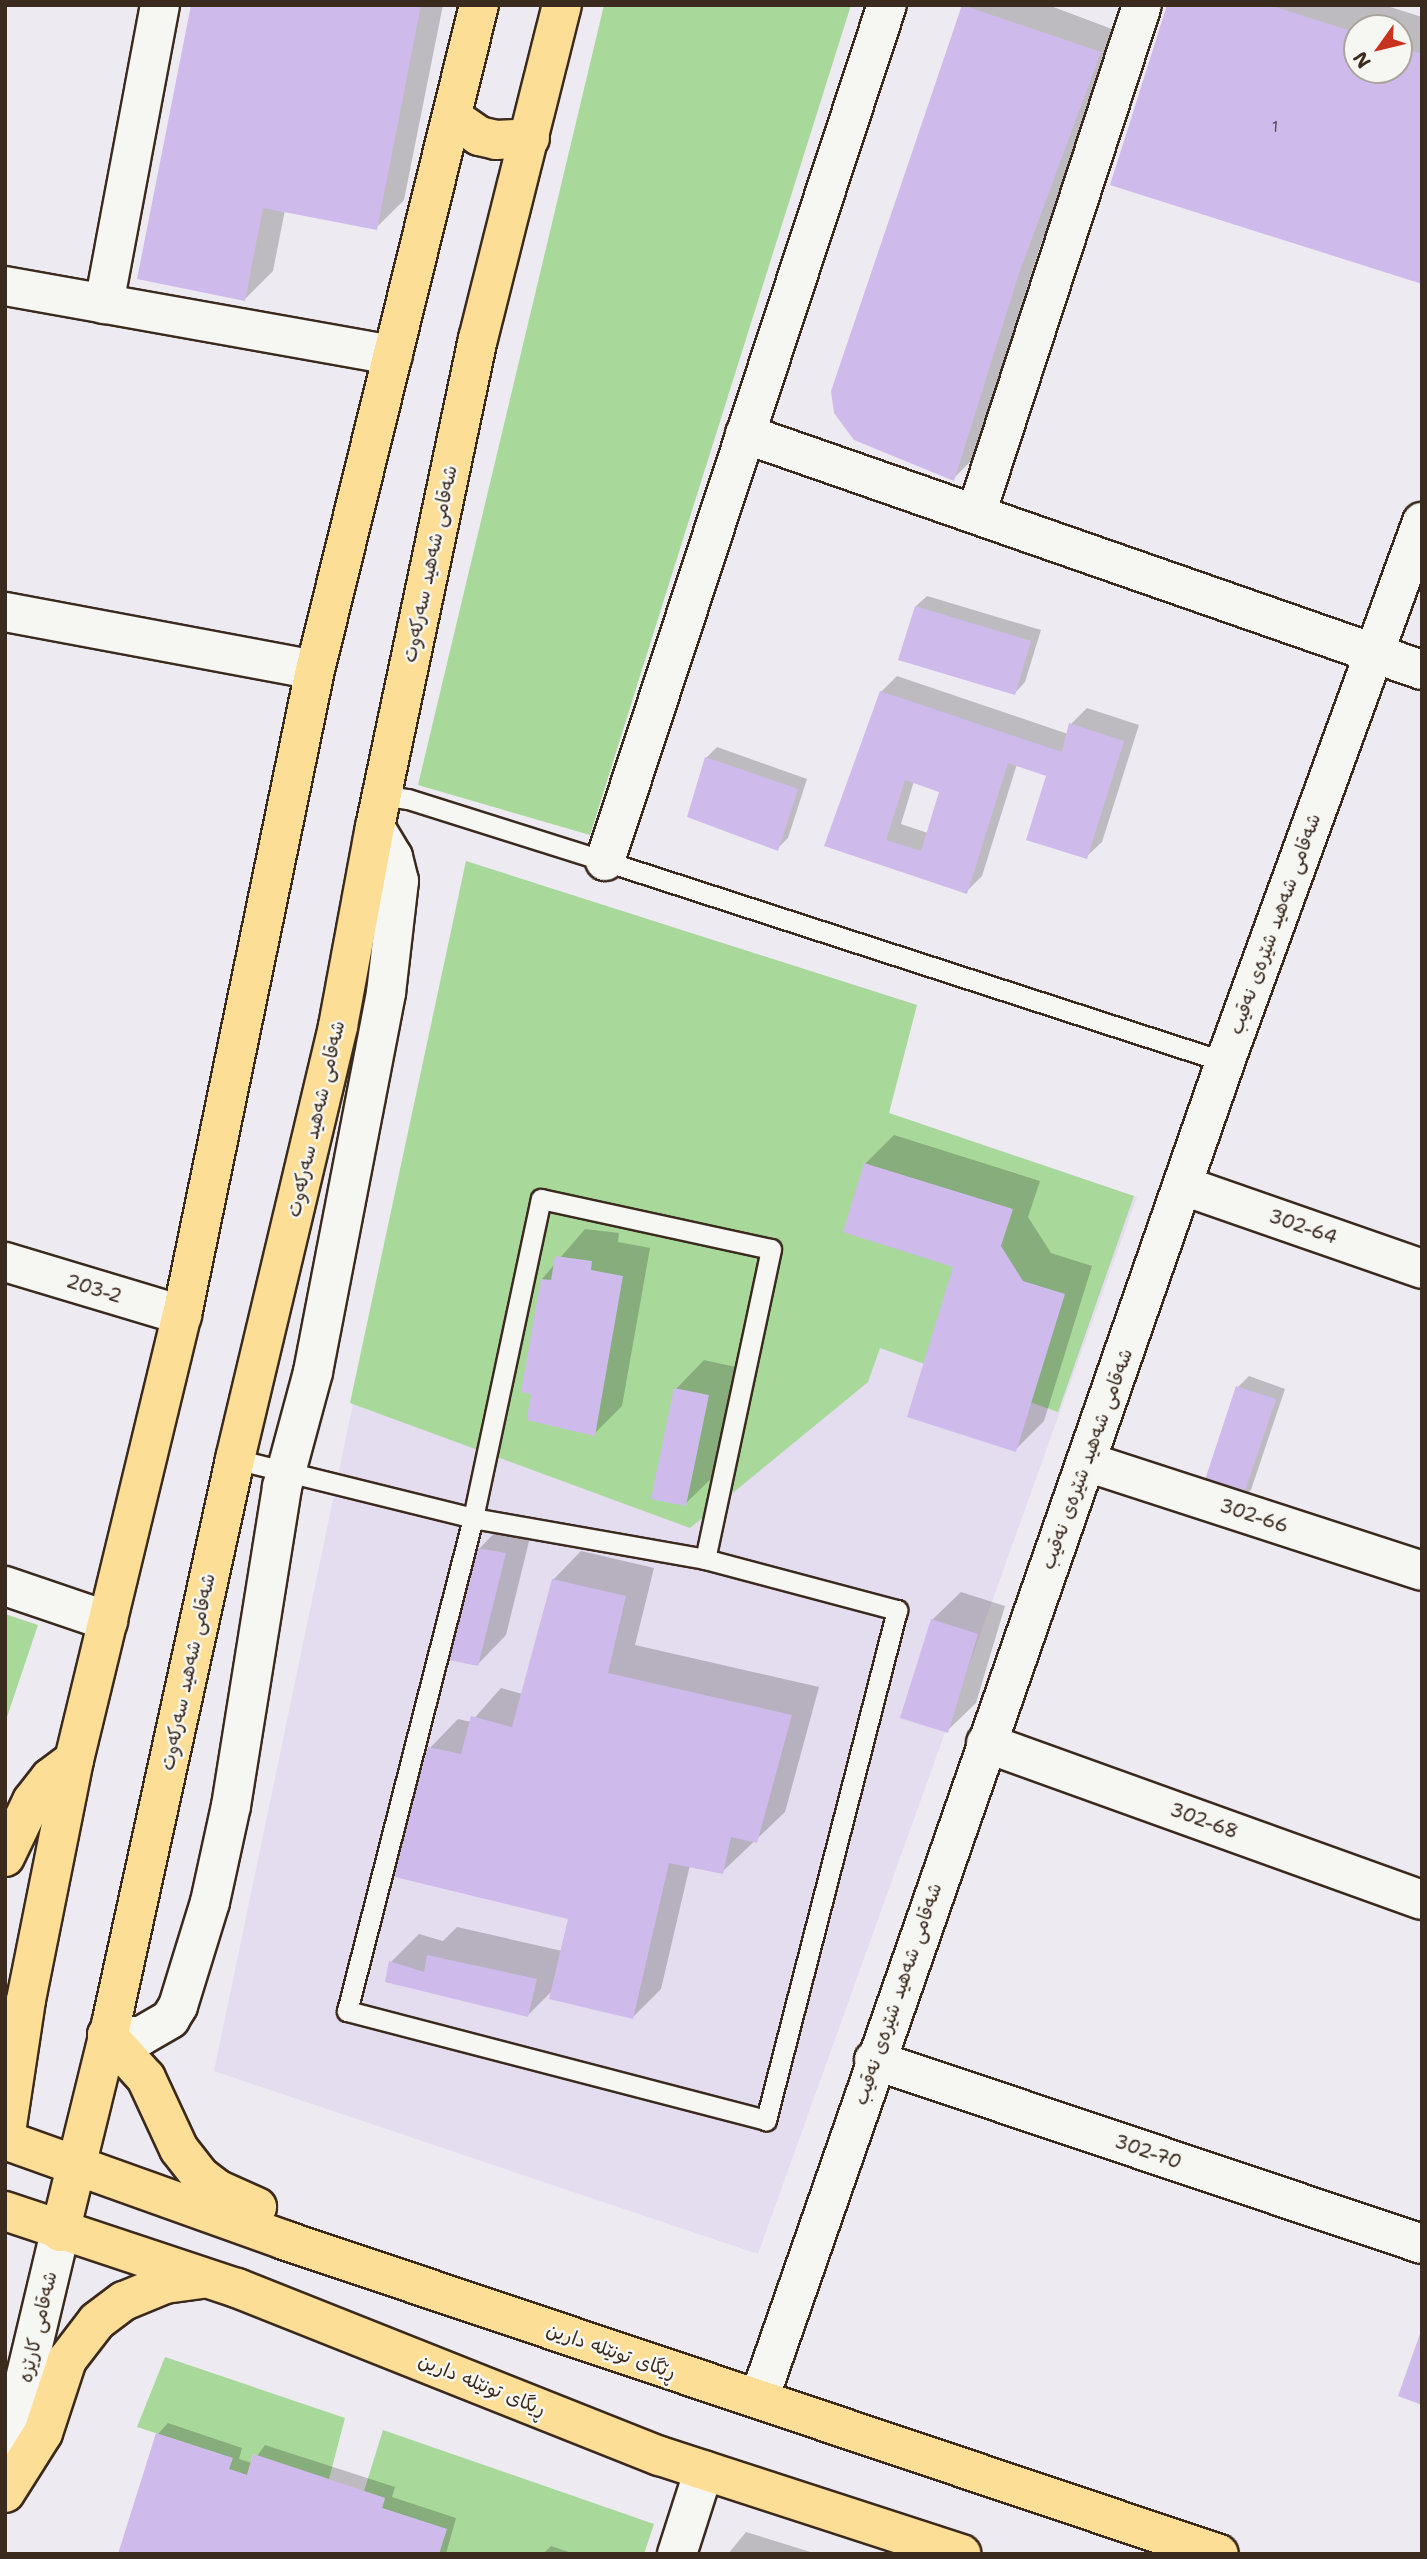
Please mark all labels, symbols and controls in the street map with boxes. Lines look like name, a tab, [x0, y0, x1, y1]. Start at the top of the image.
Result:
north arrow	[1343, 14, 1413, 84]
text: N	[1347, 47, 1376, 73]
house number: 1	[1272, 117, 1278, 137]
street label: شەقامی شەهید سەرکەوت	[398, 463, 462, 665]
street label: شەقامی شەهید شێرەی نەقیب	[1224, 810, 1326, 1038]
street label: شەقامی شەهید سەرکەوت	[282, 1019, 350, 1219]
street label: 302-64	[1266, 1205, 1340, 1249]
street label: 203-2	[63, 1270, 125, 1308]
street label: شەقامی شەهید شێرەی نەقیب	[1036, 1345, 1138, 1573]
street label: 302-66	[1217, 1494, 1291, 1538]
street label: شەقامی شەهید سەرکەوت	[156, 1571, 220, 1773]
street label: 302-68	[1167, 1798, 1241, 1844]
street label: شەقامی شەهید شێرەی نەقیب	[849, 1880, 947, 2108]
street label: 302-70	[1112, 2130, 1184, 2174]
street label: شەقامی کارێزە	[14, 2269, 62, 2385]
street label: ڕێگای تونێلە دارین	[543, 2318, 679, 2384]
street label: ڕیگای تونێلە دارین	[415, 2349, 549, 2421]

